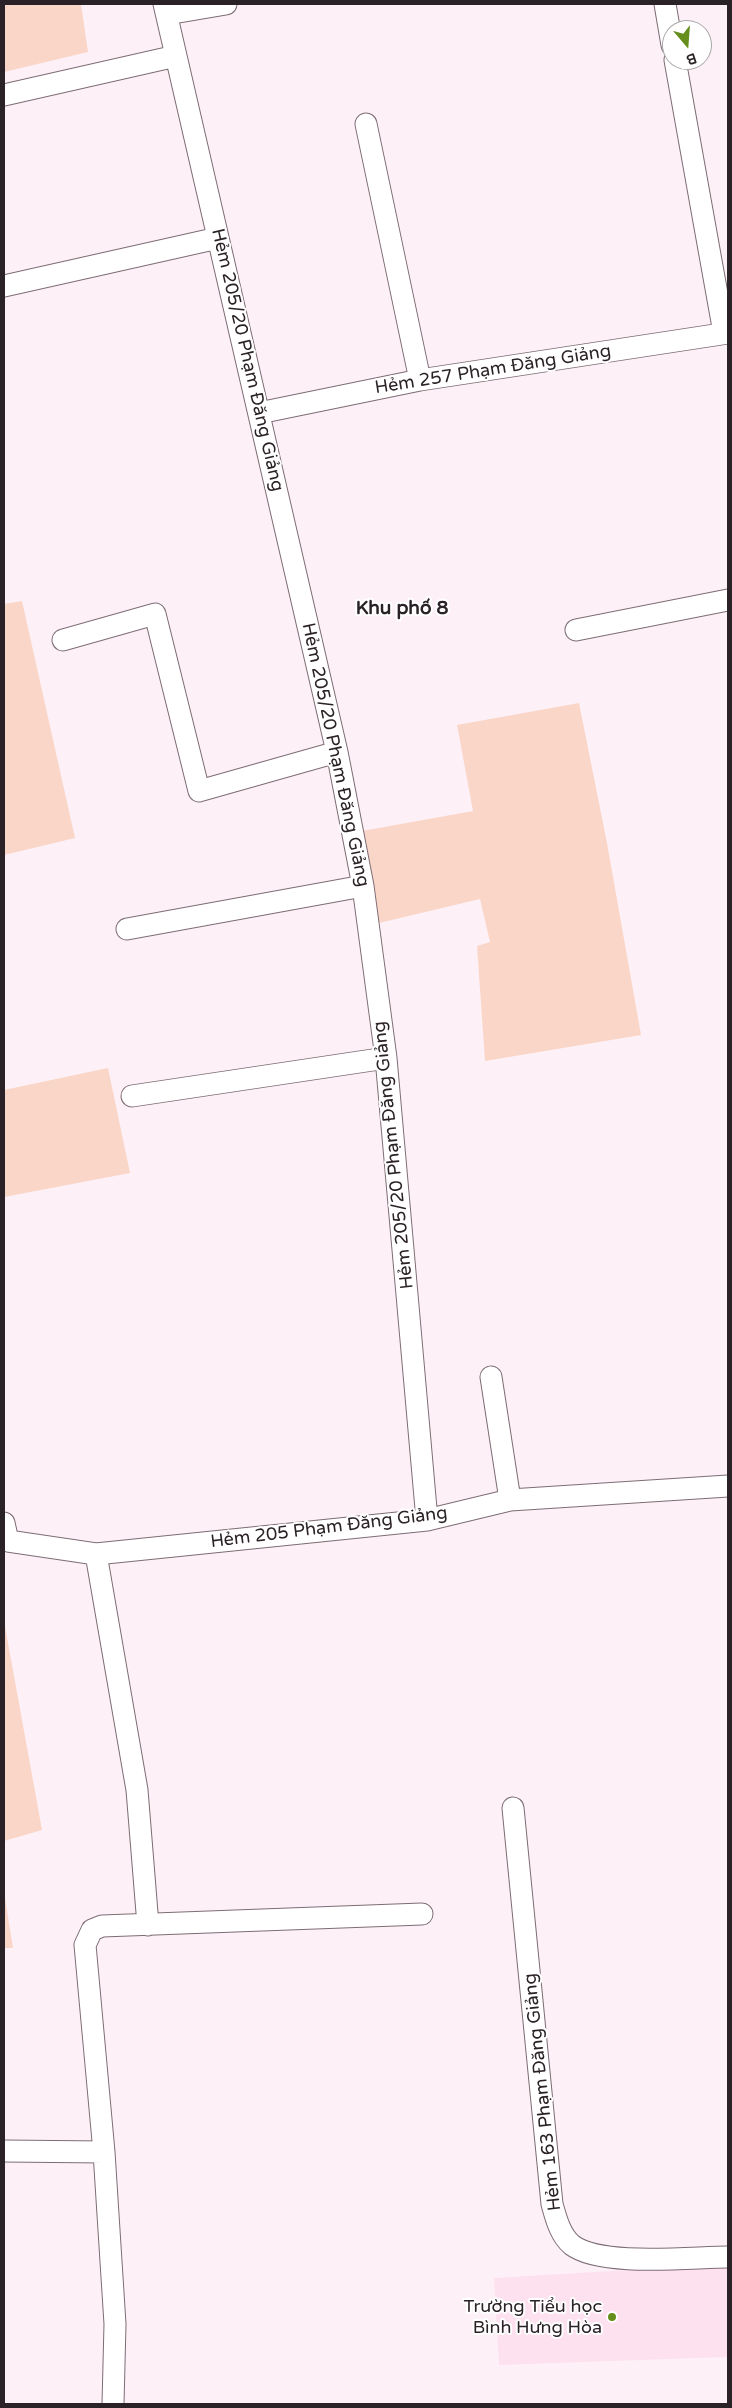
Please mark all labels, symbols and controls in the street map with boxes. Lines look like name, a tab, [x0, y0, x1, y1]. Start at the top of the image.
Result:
north arrow	[662, 20, 712, 70]
text: B	[684, 49, 699, 68]
street label: Hẻm 205/20 Phạm Đăng Giảng	[206, 226, 288, 494]
street label: Hẻm 257 Phạm Đăng Giảng	[373, 341, 613, 399]
district label: Khu phố 8	[356, 598, 448, 620]
street label: Hẻm 205/20 Phạm Đăng Giảng	[296, 621, 374, 889]
street label: Hẻm 205/20 Phạm Đăng Giảng	[369, 1020, 419, 1290]
street label: Hẻm 205 Phạm Đăng Giảng	[209, 1503, 449, 1553]
street label: Hẻm 163 Phạm Đăng Giảng	[520, 1972, 566, 2212]
place label: Trường Tiểu học Bình Hưng Hòa	[464, 2296, 602, 2338]
marker: Trường Tiểu học Bình Hưng Hòa	[606, 2311, 618, 2323]

